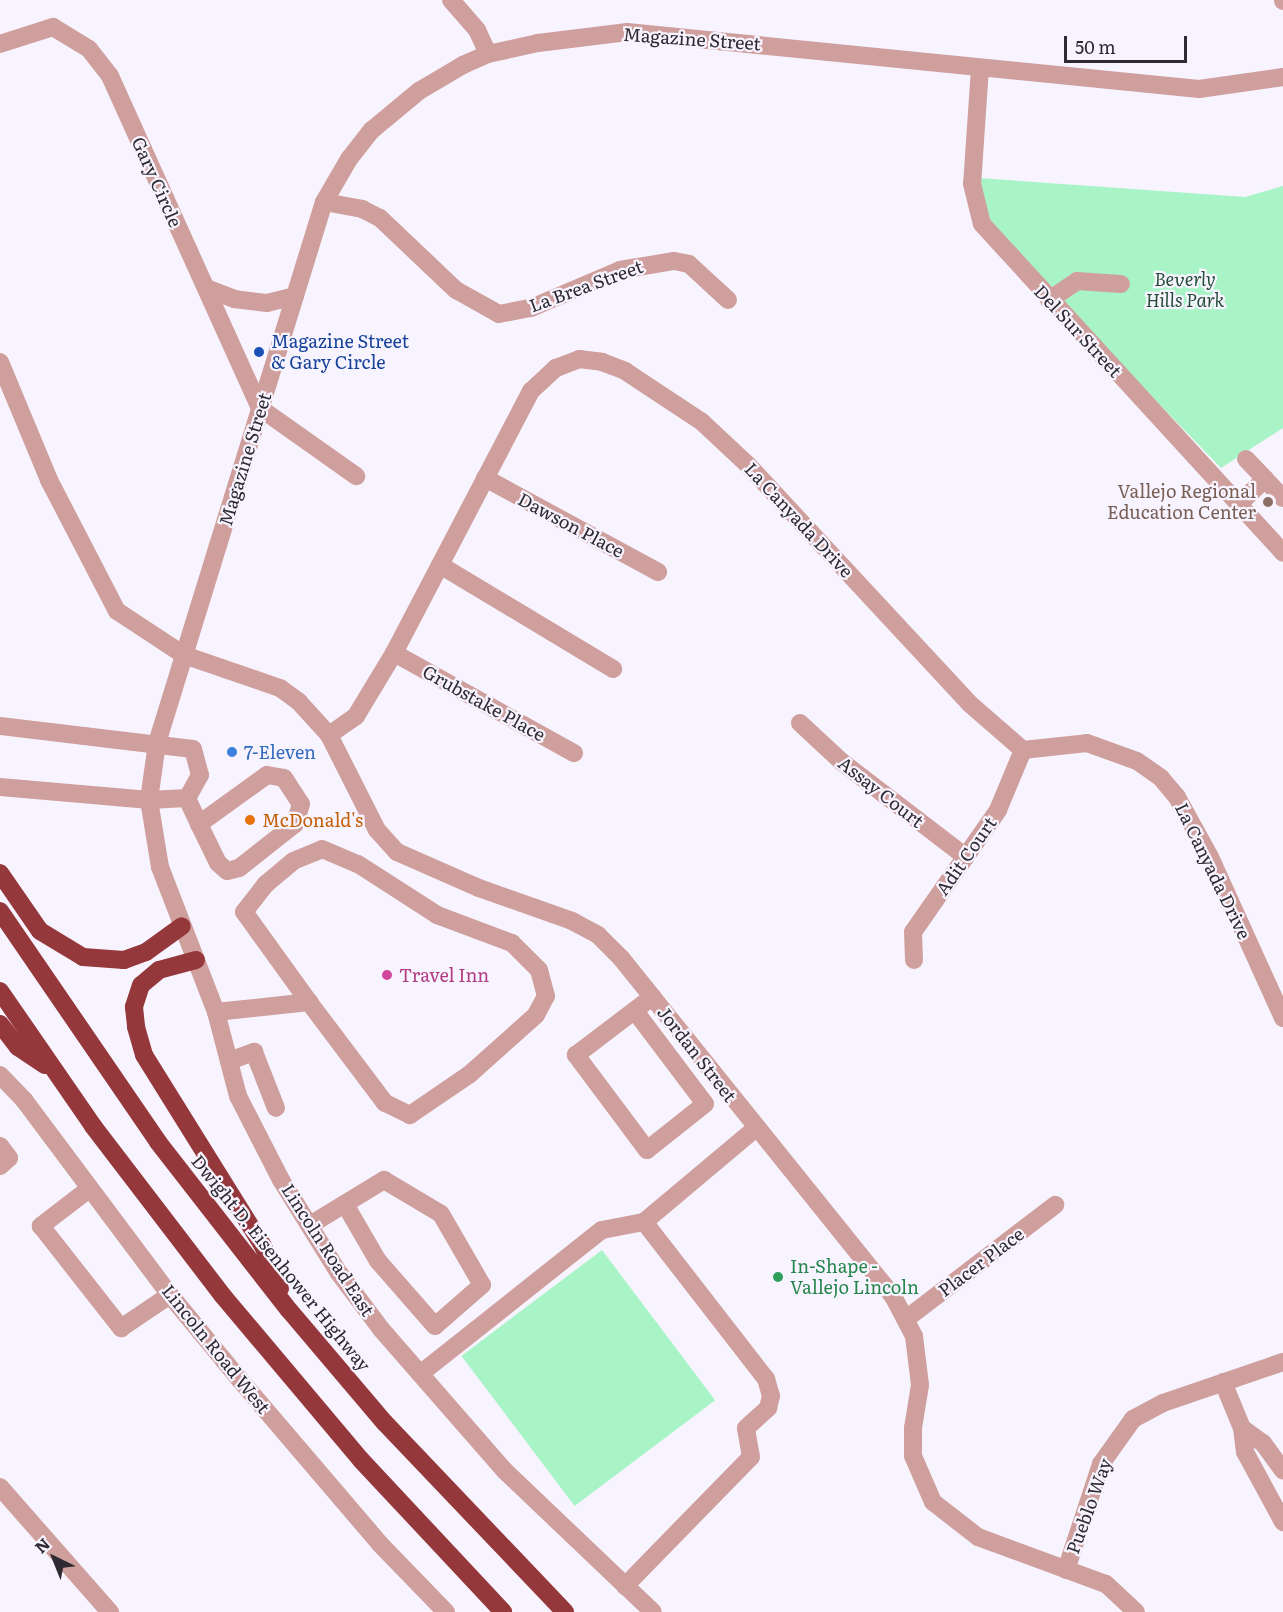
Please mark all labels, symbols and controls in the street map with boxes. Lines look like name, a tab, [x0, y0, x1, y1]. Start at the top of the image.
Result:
street label: Magazine Street	[622, 23, 762, 55]
scale bar	[1067, 24, 1190, 62]
text: 50 m	[1075, 33, 1116, 60]
street label: Gary Circle	[128, 134, 186, 230]
street label: La Brea Street	[526, 255, 646, 317]
park label: Beverly Hills Park	[1146, 269, 1224, 312]
street label: Del Sur Street	[1030, 280, 1126, 382]
place label: Magazine Street & Gary Circle	[271, 331, 409, 374]
marker: Magazine Street & Gary Circle	[252, 345, 266, 359]
street label: Magazine Street	[215, 390, 275, 528]
street label: La Canyada Drive	[740, 458, 858, 582]
place label: Vallejo Regional Education Center	[1107, 481, 1256, 524]
street label: Dawson Place	[514, 488, 628, 562]
marker: Vallejo Regional Education Center	[1261, 495, 1275, 509]
street label: Grubstake Place	[419, 660, 549, 746]
place label: 7-Eleven	[244, 741, 316, 763]
marker: 7-Eleven	[225, 745, 239, 759]
street label: Assay Court	[834, 752, 928, 832]
street label: La Canyada Drive	[1171, 799, 1255, 943]
place label: McDonald's	[262, 809, 363, 831]
marker: McDonald's	[243, 813, 257, 827]
street label: Adit Court	[931, 813, 1001, 899]
place label: Travel Inn	[399, 964, 489, 986]
marker: Travel Inn	[380, 968, 394, 982]
street label: Jordan Street	[653, 1002, 741, 1106]
street label: Dwight D. Eisenhower Highway	[187, 1150, 375, 1376]
street label: Lincoln Road East	[277, 1180, 379, 1320]
street label: Placer Place	[934, 1223, 1028, 1301]
place label: In-Shape - Vallejo Lincoln	[790, 1256, 919, 1298]
marker: In-Shape - Vallejo Lincoln	[771, 1270, 785, 1284]
street label: Lincoln Road West	[157, 1280, 275, 1418]
street label: Pueblo Way	[1062, 1455, 1116, 1557]
north arrow	[24, 1528, 84, 1588]
text: N	[29, 1531, 55, 1558]

